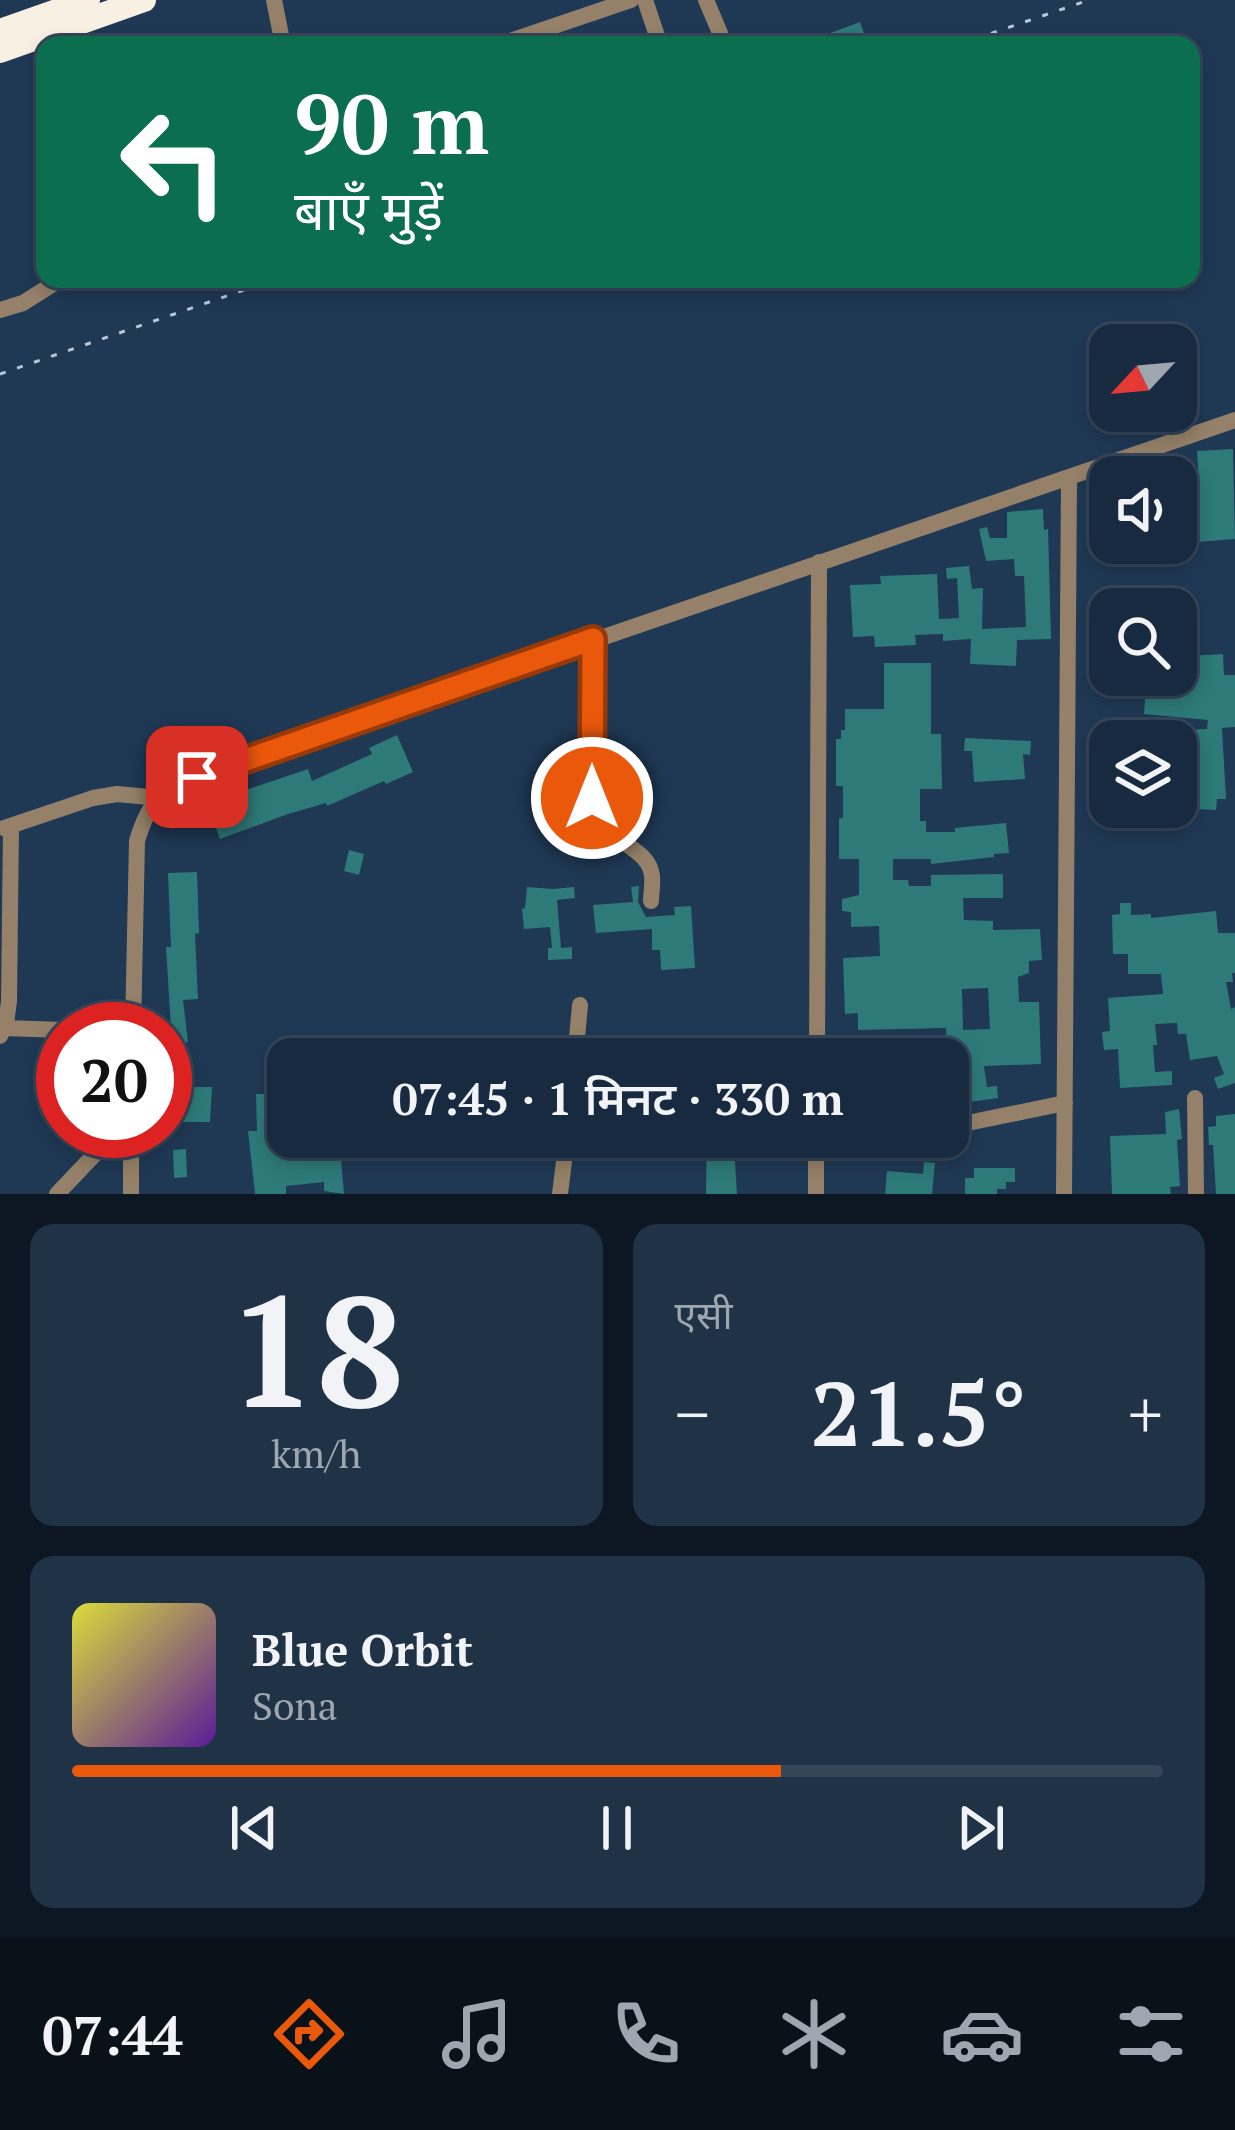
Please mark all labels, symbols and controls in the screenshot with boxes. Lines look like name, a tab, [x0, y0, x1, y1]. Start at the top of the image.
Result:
text: 90 m	[294, 67, 489, 178]
icon: left	[96, 84, 252, 240]
text: बाएँ मुड़ें	[294, 174, 443, 245]
north arrow	[1089, 324, 1197, 432]
map controls	[1089, 324, 1197, 828]
button: sound	[1089, 456, 1197, 564]
button: search	[1089, 588, 1197, 696]
button: layers	[1089, 720, 1197, 828]
pin	[146, 726, 248, 828]
position arrow	[529, 735, 655, 861]
icon: arrive	[164, 744, 230, 810]
speed limit sign: 20	[36, 1002, 192, 1158]
text: 07:45 · 1 मिनट · 330 m	[392, 1068, 844, 1128]
text: 18	[228, 1245, 404, 1452]
text: एसी	[675, 1288, 733, 1340]
text: 21.5°	[811, 1352, 1027, 1472]
text: −	[675, 1369, 710, 1457]
text: +	[1128, 1369, 1163, 1457]
text: km/h	[271, 1427, 361, 1479]
text: Blue Orbit	[252, 1619, 473, 1679]
text: Sona	[252, 1679, 337, 1731]
icon: previous	[221, 1795, 287, 1861]
icon: pause	[584, 1795, 650, 1861]
icon: next	[948, 1795, 1014, 1861]
icon: directions	[267, 1992, 351, 2076]
icon: music	[435, 1992, 519, 2076]
icon: phone	[604, 1992, 688, 2076]
icon: climate	[772, 1992, 856, 2076]
icon: car	[940, 1992, 1024, 2076]
icon: filters	[1109, 1992, 1193, 2076]
text: 07:44	[42, 1999, 183, 2070]

